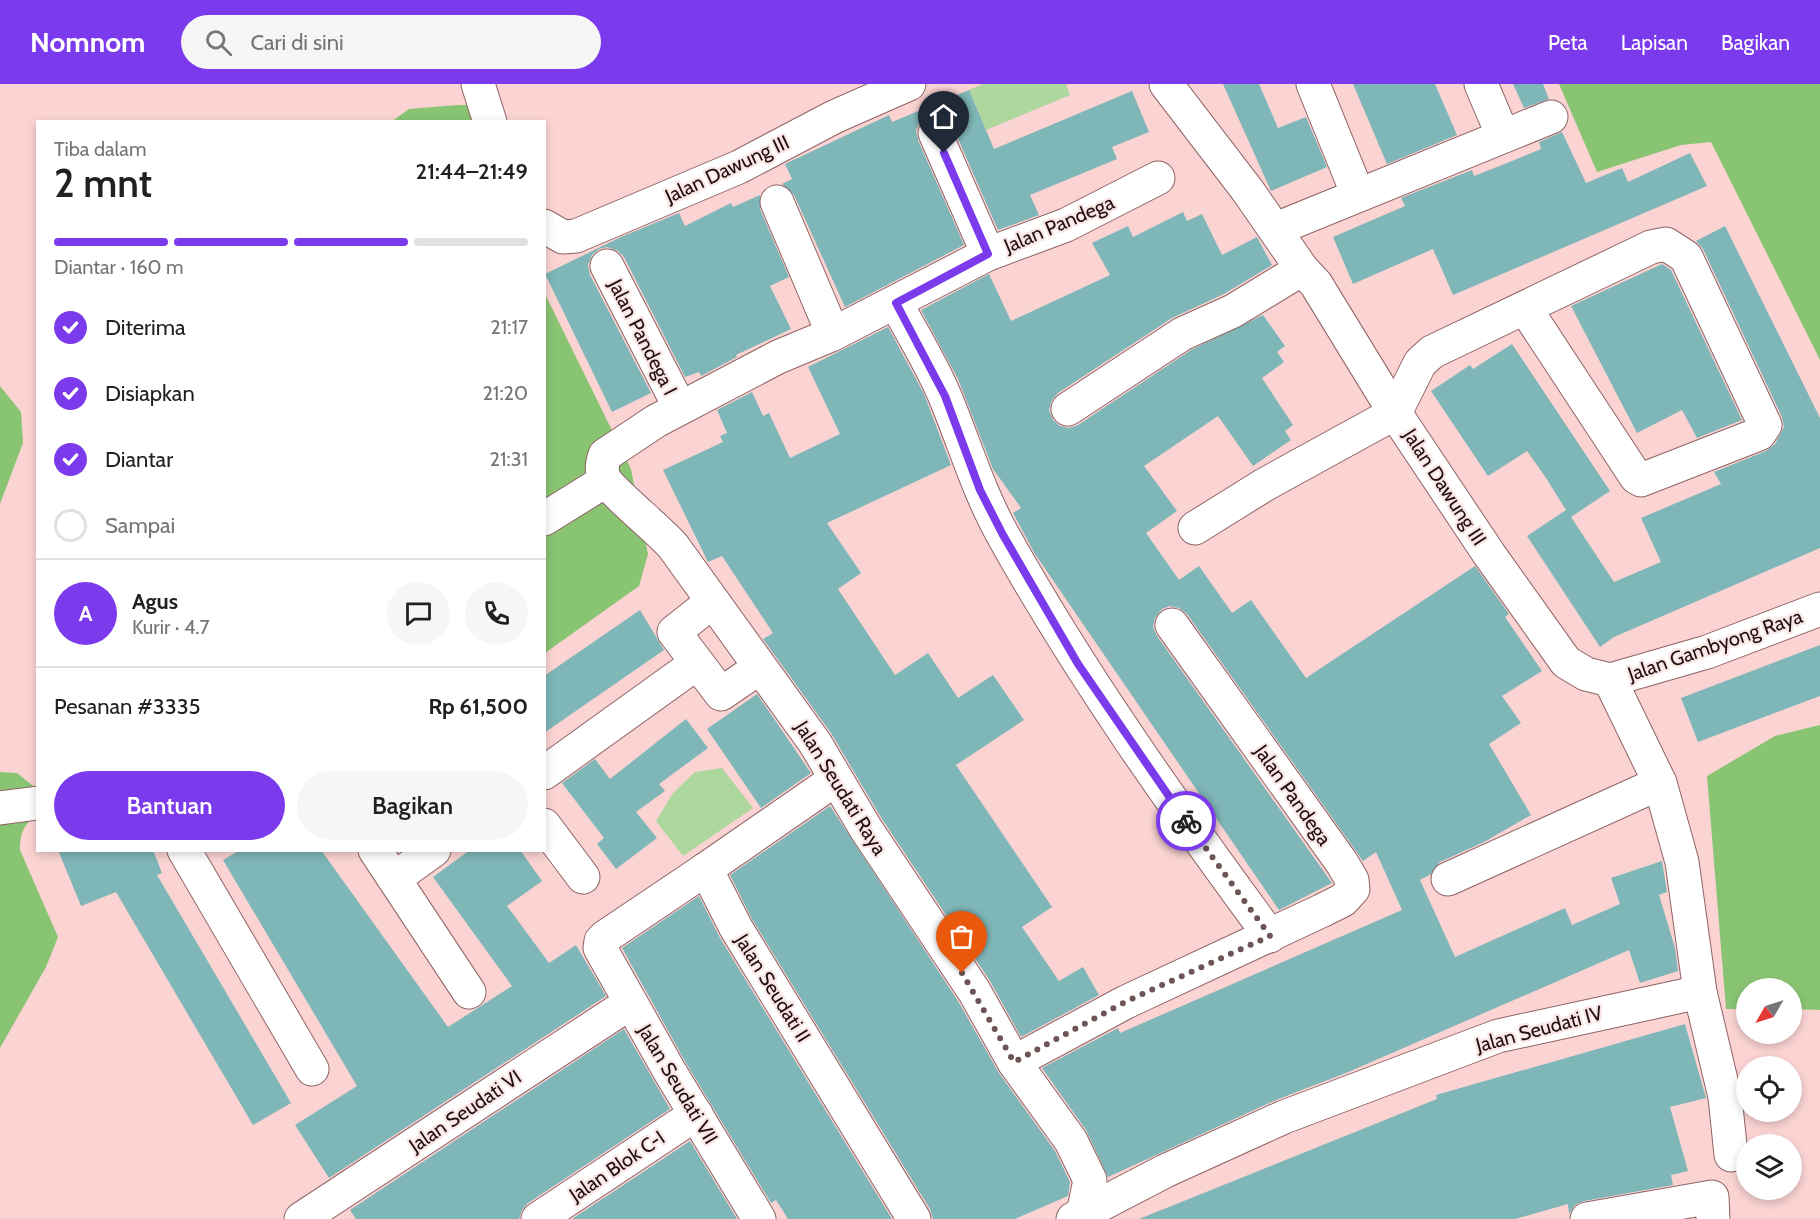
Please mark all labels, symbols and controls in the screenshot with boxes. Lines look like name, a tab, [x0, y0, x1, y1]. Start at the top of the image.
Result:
search box	[181, 15, 601, 69]
text: Nomnom	[30, 25, 145, 59]
icon: search	[202, 26, 235, 59]
text: Cari di sini	[250, 29, 344, 56]
text: Peta	[1548, 30, 1588, 55]
text: Lapisan	[1621, 30, 1688, 55]
text: Bagikan	[1721, 30, 1790, 55]
pin	[918, 91, 969, 153]
icon: home	[927, 100, 960, 133]
street label: Jalan Dawung III	[660, 130, 793, 209]
text: Tiba dalam	[54, 137, 146, 161]
text: 21:44–21:49	[416, 158, 528, 185]
text: 2 mnt	[54, 159, 152, 207]
street label: Jalan Pandega	[999, 190, 1118, 258]
text: Diantar · 160 m	[54, 255, 184, 279]
street label: Jalan Pandega I	[603, 274, 683, 399]
icon: check	[54, 311, 87, 344]
text: Diterima	[105, 314, 186, 341]
text: 21:17	[490, 315, 528, 339]
icon: check	[54, 377, 87, 410]
text: Disiapkan	[105, 380, 195, 407]
text: 21:20	[482, 381, 528, 405]
street label: Jalan Dawung III	[1398, 423, 1492, 550]
icon: check	[54, 443, 87, 476]
text: Diantar	[105, 446, 173, 473]
text: 21:31	[490, 447, 528, 471]
text: Sampai	[105, 512, 175, 539]
button: chat	[387, 582, 450, 645]
button: phone	[465, 582, 528, 645]
text: Agus	[132, 588, 178, 615]
text: A	[79, 600, 92, 627]
street label: Jalan Gambyong Raya	[1624, 604, 1806, 687]
text: Kurir · 4.7	[132, 615, 209, 639]
text: Pesanan #3335	[54, 693, 200, 720]
text: Rp 61,500	[428, 693, 528, 720]
street label: Jalan Seudati Raya	[790, 716, 892, 860]
street label: Jalan Pandega	[1249, 739, 1337, 850]
button: Bantuan	[54, 771, 285, 840]
button: Bagikan	[297, 771, 528, 840]
courier	[1156, 791, 1216, 851]
icon: bike	[1170, 805, 1203, 838]
pin	[936, 911, 987, 973]
icon: bag	[945, 920, 978, 953]
street label: Jalan Seudati II	[730, 929, 816, 1047]
north arrow	[1736, 978, 1802, 1044]
map controls	[1736, 978, 1802, 1200]
street label: Jalan Seudati IV	[1472, 1000, 1606, 1058]
street label: Jalan Seudati VII	[632, 1019, 723, 1148]
button: locate	[1736, 1056, 1802, 1122]
street label: Jalan Seudati VI	[403, 1065, 526, 1158]
street label: Jalan Blok C-I	[564, 1125, 669, 1207]
button: layers	[1736, 1134, 1802, 1200]

